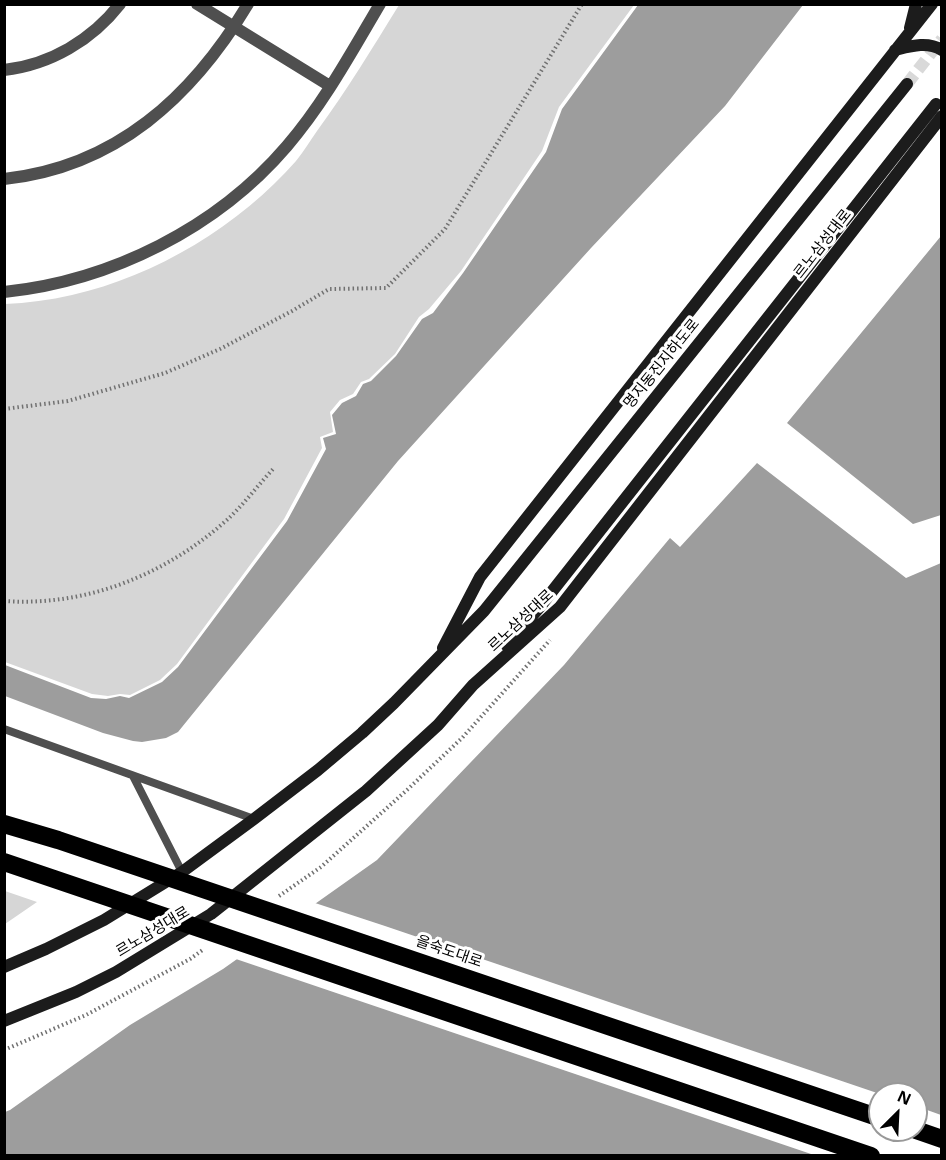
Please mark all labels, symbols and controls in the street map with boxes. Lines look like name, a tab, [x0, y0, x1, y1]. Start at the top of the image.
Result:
street label: 르노삼성대로	[790, 206, 856, 282]
street label: 명지동진지하도로	[620, 315, 704, 413]
street label: 르노삼성대로	[485, 586, 557, 656]
street label: 르노삼성대로	[113, 903, 193, 961]
street label: 을숙도대로	[413, 932, 485, 972]
north arrow	[868, 1082, 928, 1142]
text: N	[894, 1085, 915, 1110]

